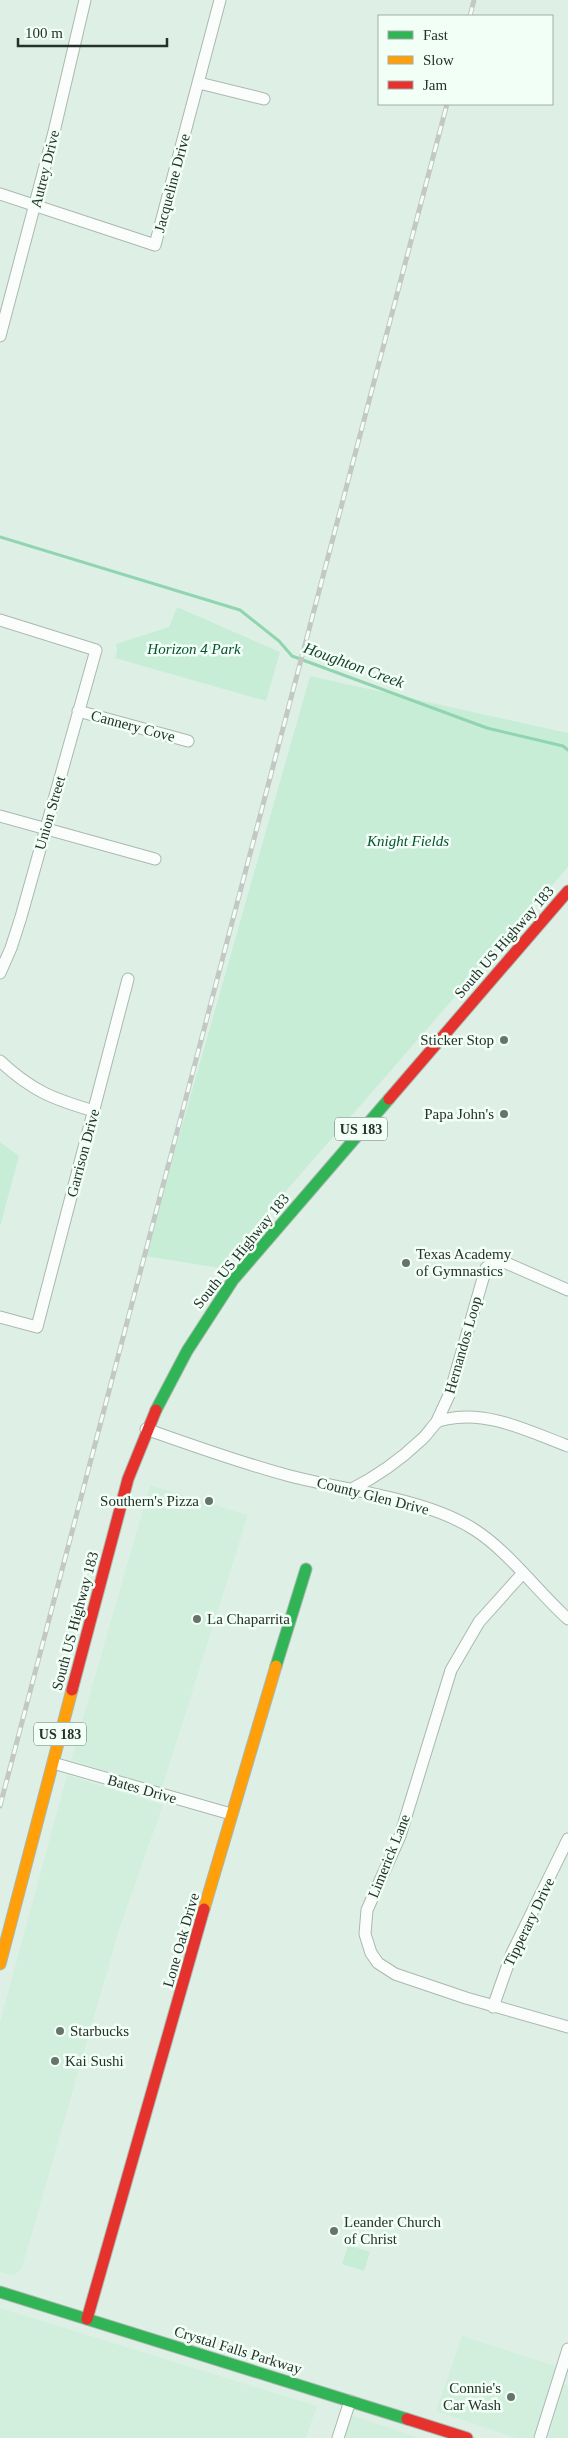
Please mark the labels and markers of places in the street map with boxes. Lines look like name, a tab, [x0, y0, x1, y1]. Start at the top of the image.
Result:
place label: Sticker Stop	[420, 1032, 494, 1048]
marker: Sticker Stop	[498, 1034, 510, 1046]
place label: Papa John's	[424, 1106, 494, 1122]
marker: Papa John's	[498, 1108, 510, 1120]
place label: Texas Academy of Gymnastics	[416, 1246, 512, 1279]
marker: Texas Academy of Gymnastics	[400, 1257, 412, 1269]
place label: Southern's Pizza	[100, 1493, 199, 1509]
marker: Southern's Pizza	[203, 1495, 215, 1507]
place label: La Chaparrita	[207, 1611, 290, 1627]
marker: La Chaparrita	[191, 1613, 203, 1625]
place label: Starbucks	[70, 2023, 129, 2039]
marker: Starbucks	[54, 2025, 66, 2037]
place label: Kai Sushi	[65, 2053, 124, 2069]
marker: Kai Sushi	[49, 2055, 61, 2067]
place label: Leander Church of Christ	[344, 2214, 442, 2247]
marker: Leander Church of Christ	[328, 2225, 340, 2237]
place label: Connie's Car Wash	[443, 2380, 501, 2413]
marker: Connie's Car Wash	[505, 2391, 517, 2403]

